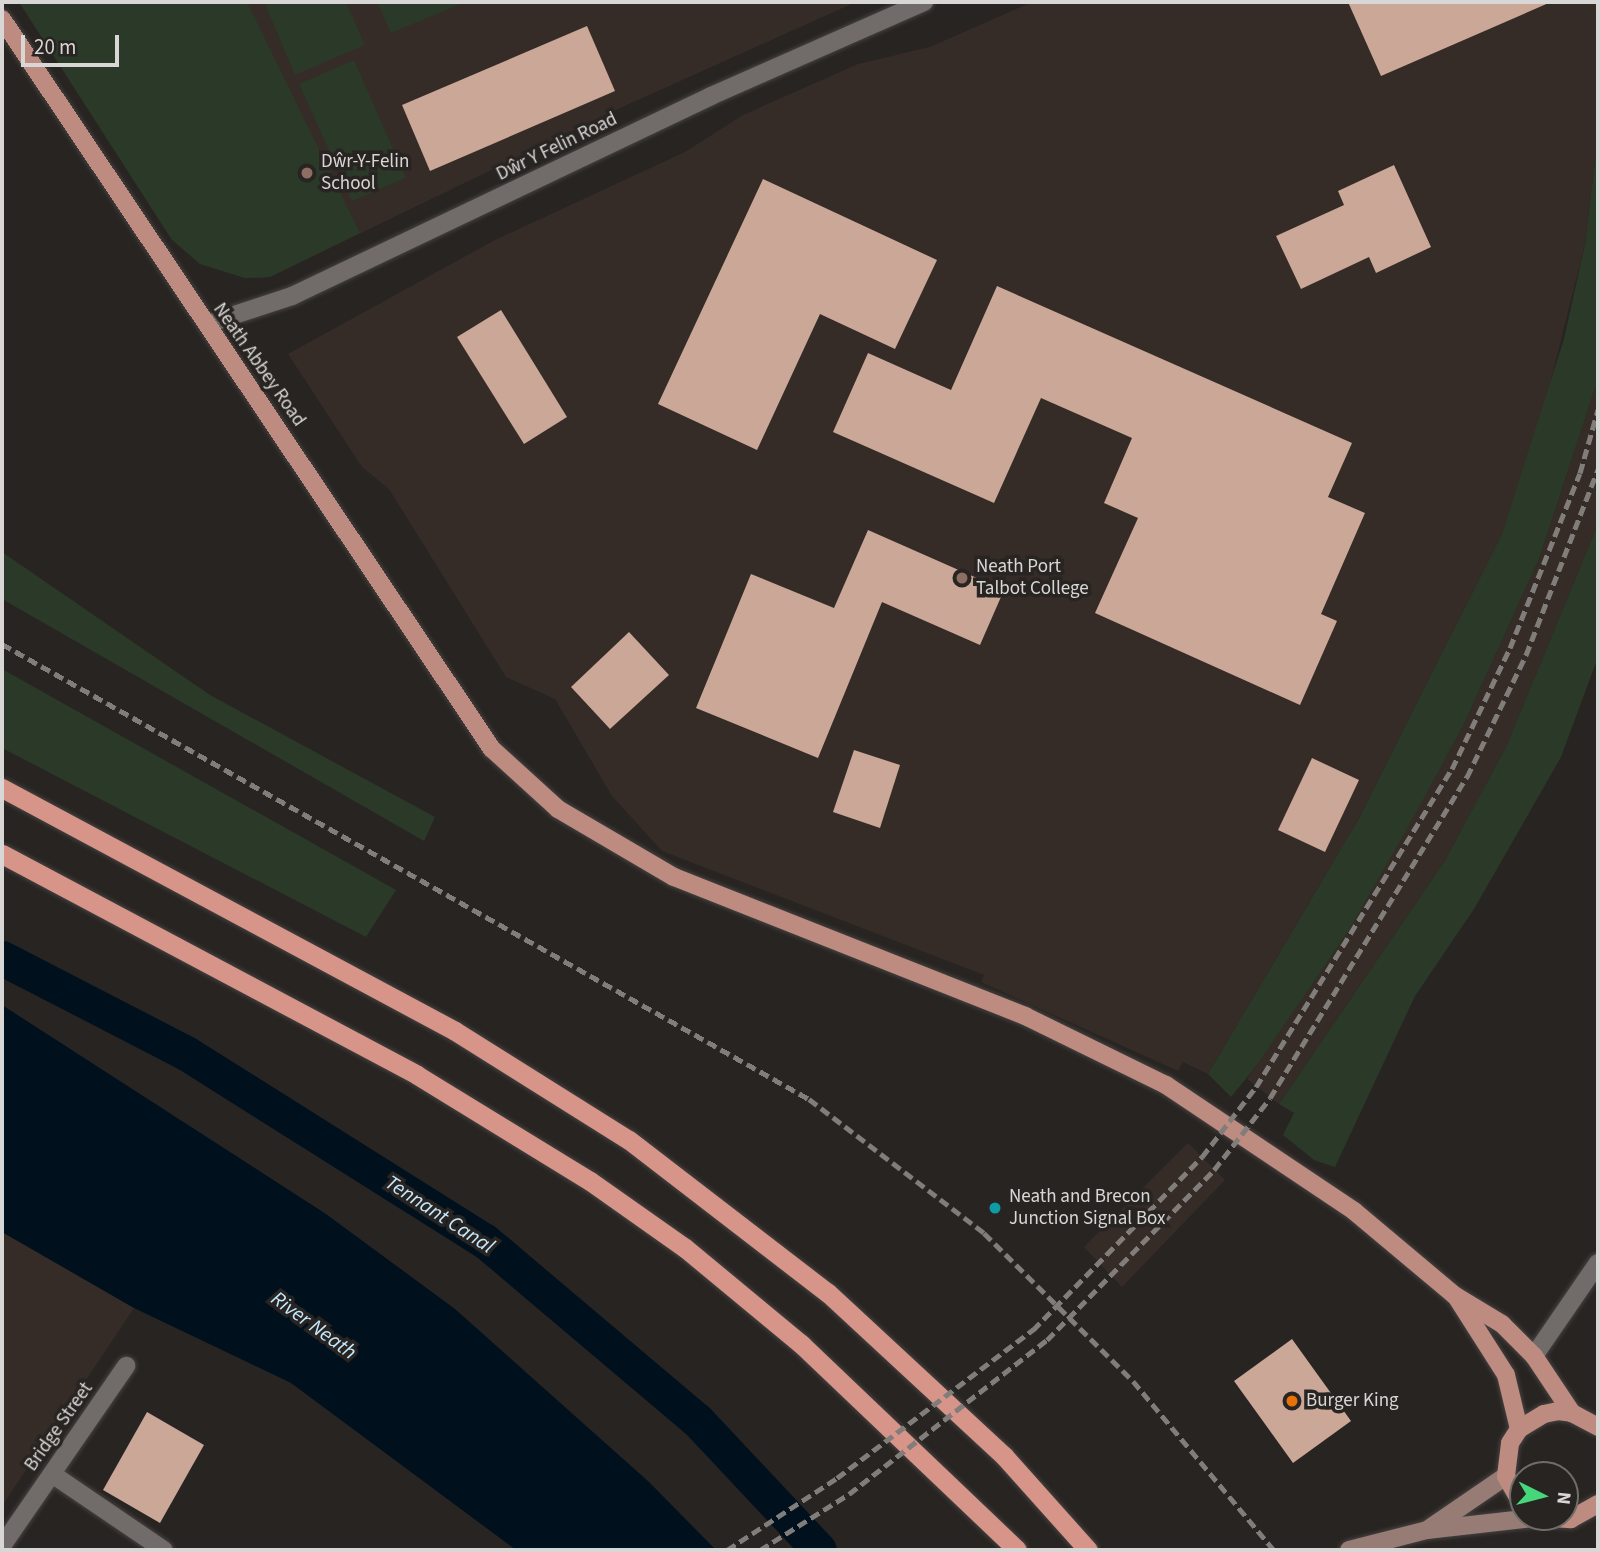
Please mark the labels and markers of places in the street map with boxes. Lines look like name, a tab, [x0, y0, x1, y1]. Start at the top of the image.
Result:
place label: Dŵr-Y-Felin School	[321, 151, 409, 195]
marker: Dŵr-Y-Felin School	[299, 165, 315, 181]
place label: Neath Port Talbot College	[976, 556, 1089, 600]
marker: Neath Port Talbot College	[954, 570, 970, 586]
place label: Neath and Brecon Junction Signal Box	[1009, 1186, 1166, 1230]
marker: Neath and Brecon Junction Signal Box	[987, 1200, 1003, 1216]
place label: Burger King	[1306, 1390, 1399, 1412]
marker: Burger King	[1284, 1393, 1300, 1409]

